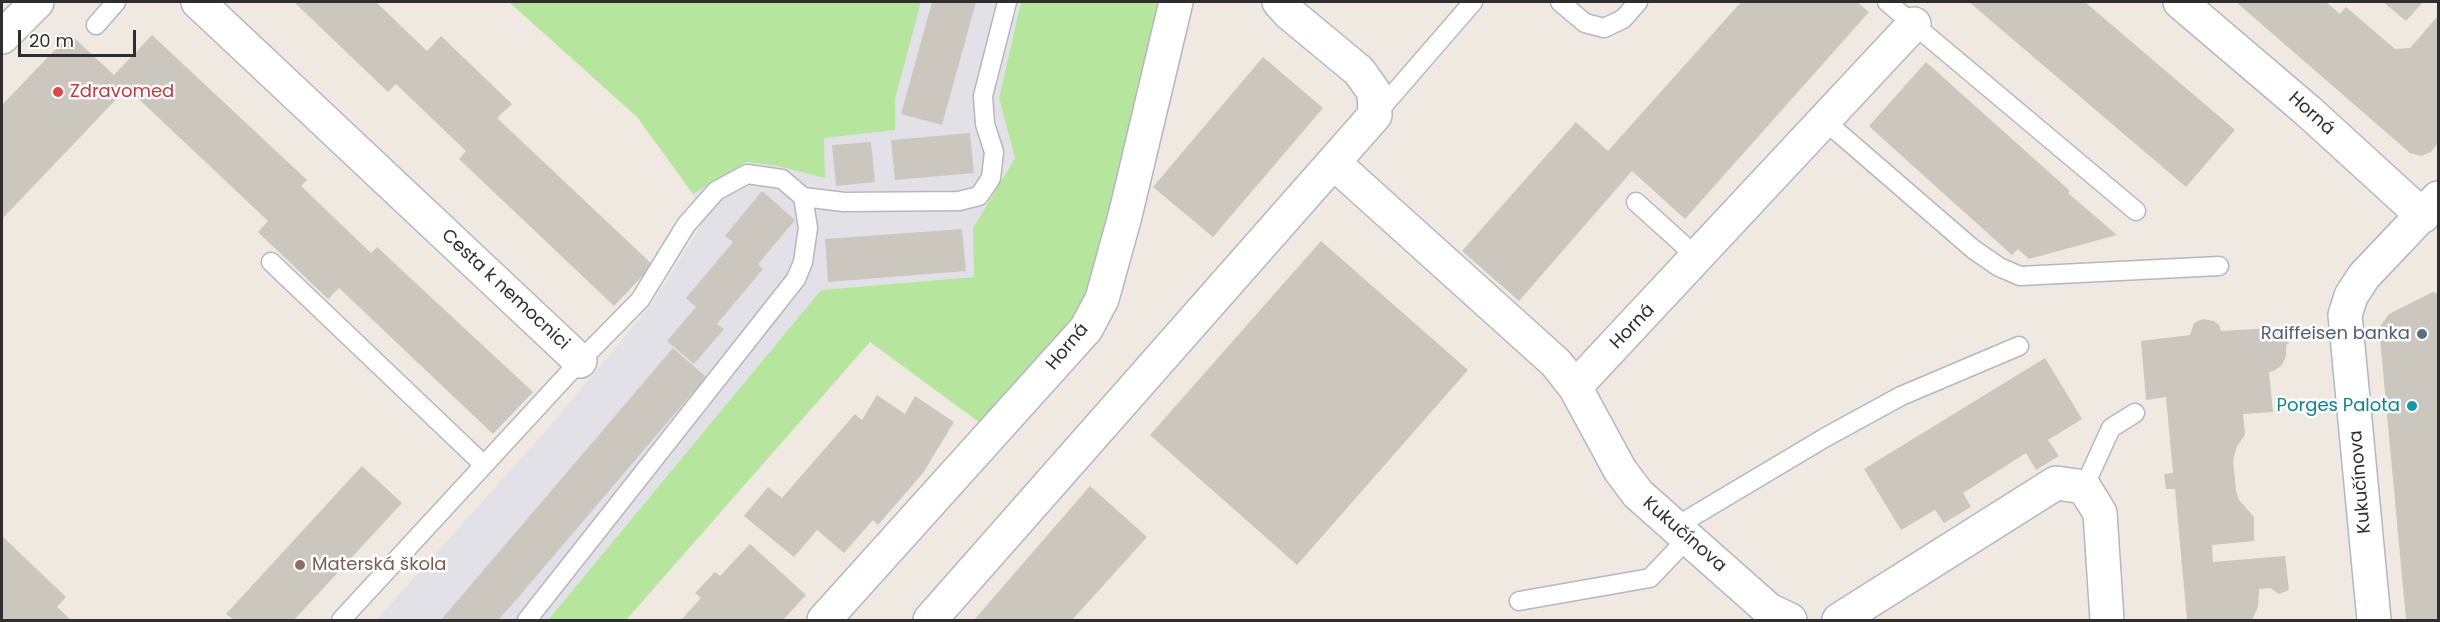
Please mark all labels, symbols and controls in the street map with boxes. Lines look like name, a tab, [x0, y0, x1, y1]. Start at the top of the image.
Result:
scale bar	[21, 18, 140, 56]
text: 20 m	[29, 28, 74, 53]
place label: Zdravomed	[70, 81, 174, 103]
marker: Zdravomed	[51, 85, 65, 99]
street label: Horná	[2284, 88, 2338, 140]
street label: Cesta k nemocnici	[437, 225, 573, 355]
street label: Horná	[1606, 300, 1660, 354]
street label: Horná	[1042, 319, 1094, 375]
place label: Raiffeisen banka	[2261, 323, 2410, 345]
marker: Raiffeisen banka	[2415, 327, 2429, 341]
place label: Porges Palota	[2277, 395, 2400, 417]
marker: Porges Palota	[2405, 399, 2419, 413]
street label: Kukučínova	[2346, 429, 2376, 535]
street label: Kukučínova	[1638, 493, 1730, 577]
place label: Materská škola	[312, 554, 447, 576]
marker: Materská škola	[293, 558, 307, 572]

